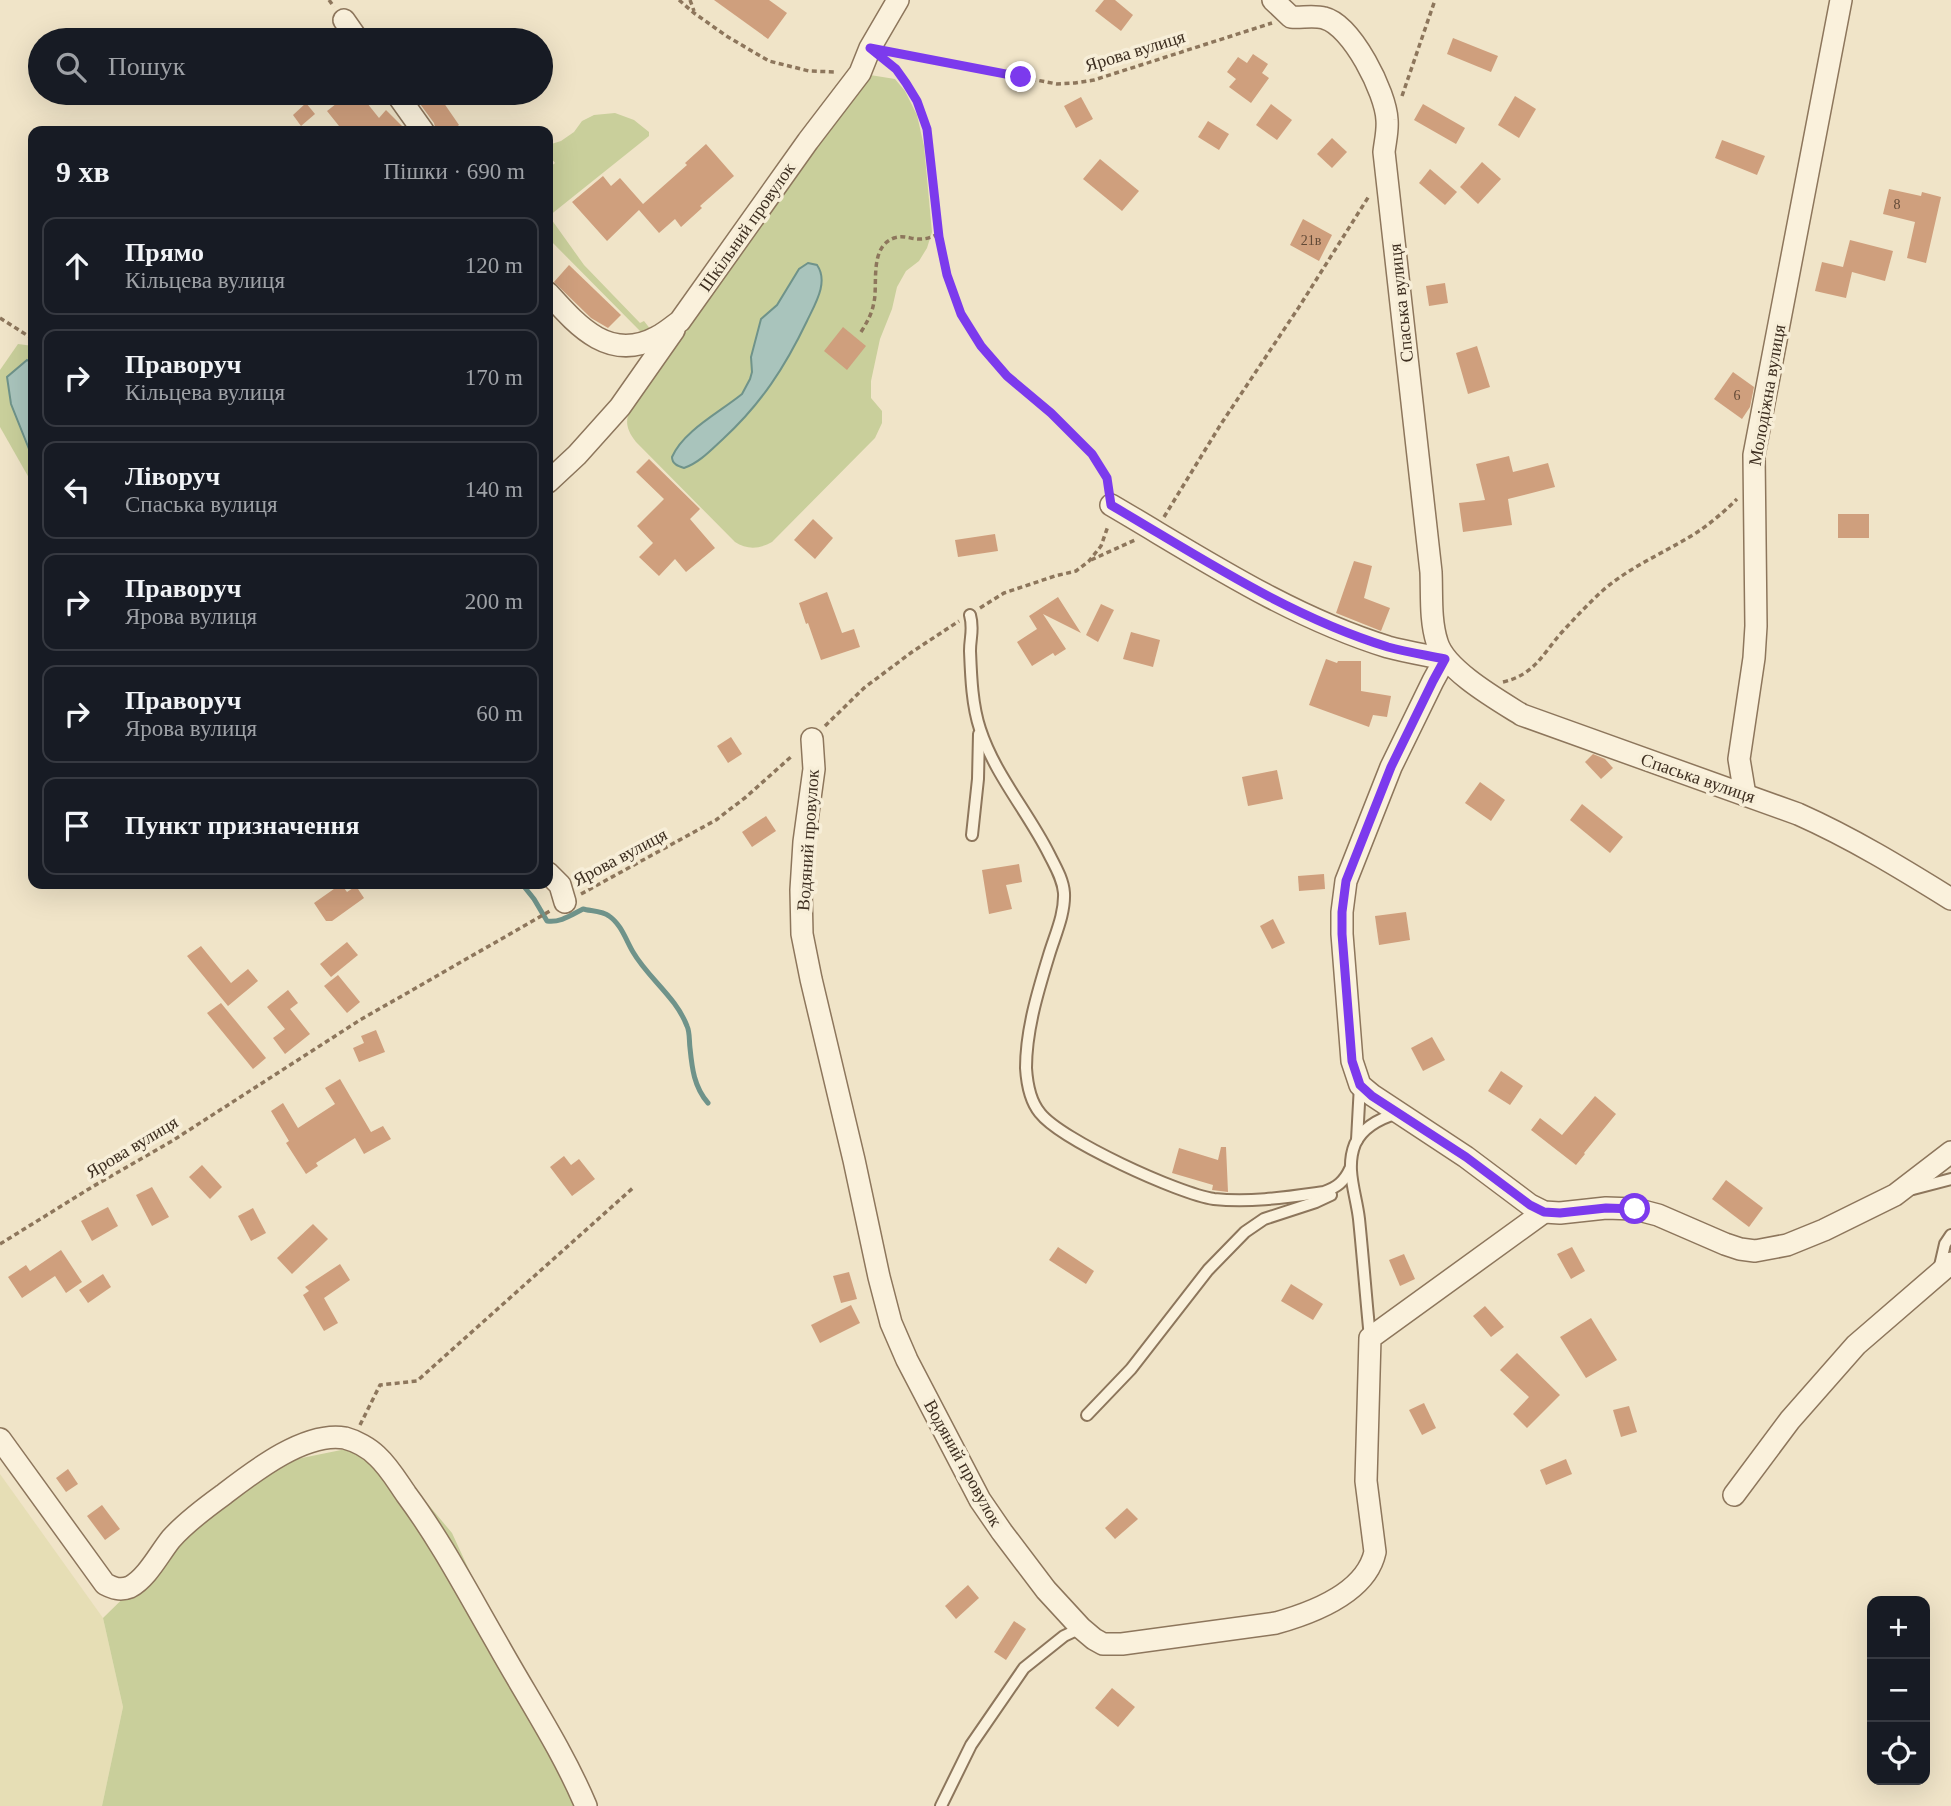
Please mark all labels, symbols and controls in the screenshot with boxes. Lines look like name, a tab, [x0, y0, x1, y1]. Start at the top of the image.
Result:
street label: Ярова вулиця	[1083, 26, 1187, 76]
search box	[28, 28, 553, 105]
icon: search	[52, 48, 90, 86]
text: Пошук	[108, 52, 185, 81]
route end	[1005, 61, 1036, 92]
text: 9 хв	[56, 155, 110, 188]
street label: Шкільний провулок	[695, 158, 799, 295]
text: Пішки · 690 m	[384, 159, 525, 184]
house number: 8	[1894, 197, 1901, 212]
house number: 21в	[1301, 233, 1322, 248]
text: Прямо	[125, 238, 204, 267]
street label: Спаська вулиця	[1385, 243, 1417, 363]
icon: ahead	[58, 247, 96, 285]
text: 120 m	[465, 253, 523, 278]
text: Кільцева вулиця	[125, 268, 285, 293]
street label: Молодіжна вулиця	[1745, 323, 1789, 467]
text: Праворуч	[125, 350, 241, 379]
icon: right	[58, 359, 96, 397]
text: 170 m	[465, 365, 523, 390]
text: Кільцева вулиця	[125, 380, 285, 405]
house number: 6	[1734, 388, 1741, 403]
text: Ліворуч	[125, 462, 220, 491]
icon: left	[58, 471, 96, 509]
text: 140 m	[465, 477, 523, 502]
text: Спаська вулиця	[125, 492, 278, 517]
text: Праворуч	[125, 574, 241, 603]
icon: right	[58, 583, 96, 621]
text: 200 m	[465, 589, 523, 614]
text: Ярова вулиця	[125, 604, 257, 629]
text: Праворуч	[125, 686, 241, 715]
icon: right	[58, 695, 96, 733]
text: 60 m	[476, 701, 523, 726]
text: Ярова вулиця	[125, 716, 257, 741]
street label: Спаська вулиця	[1638, 749, 1758, 807]
street label: Водяний провулок	[793, 768, 823, 911]
icon: arrive	[58, 807, 96, 845]
text: Пункт призначення	[125, 811, 360, 840]
street label: Ярова вулиця	[570, 824, 670, 890]
street label: Ярова вулиця	[83, 1112, 181, 1182]
route start	[1619, 1193, 1650, 1224]
street label: Водяний провулок	[920, 1396, 1006, 1530]
map controls	[1867, 1596, 1930, 1785]
button: +	[1867, 1596, 1930, 1659]
button: −	[1867, 1659, 1930, 1722]
button: locate	[1867, 1722, 1930, 1785]

